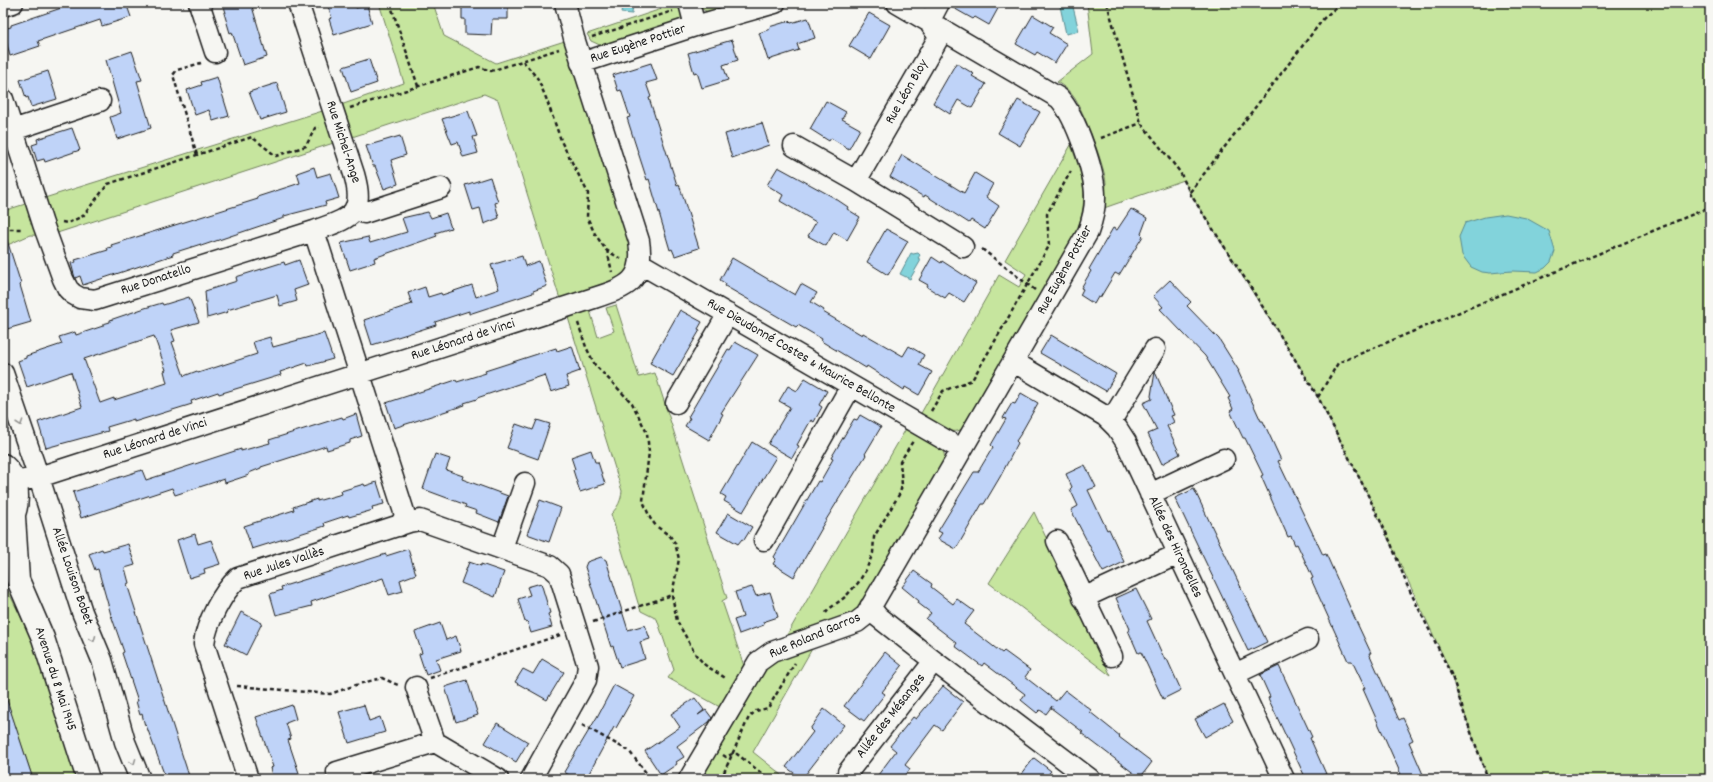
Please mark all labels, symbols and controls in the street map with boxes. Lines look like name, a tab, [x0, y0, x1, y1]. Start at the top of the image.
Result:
street label: Rue Eugène Pottier	[588, 19, 689, 69]
street label: Rue Léon Bloy	[880, 56, 934, 128]
street label: Rue Michel-Ange	[320, 98, 366, 186]
street label: Rue Eugène Pottier	[1032, 221, 1098, 318]
street label: Rue Donatello	[118, 259, 194, 301]
street label: Rue Dieudonné Costes & Maurice Bellonte	[703, 294, 899, 418]
street label: Rue Léonard de Vinci	[409, 314, 518, 366]
street label: Rue Léonard de Vinci	[101, 413, 210, 465]
one-way arrow	[15, 419, 24, 426]
street label: Allée des Hirondelles	[1143, 493, 1207, 601]
street label: Allée Louison Bobet	[46, 524, 98, 628]
street label: Rue Jules Vallès	[241, 542, 327, 586]
street label: Rue Roland Garros	[766, 608, 864, 664]
street label: Avenue du 8 Mai 1945	[29, 624, 81, 734]
one-way arrow	[89, 635, 97, 642]
street label: Allée des Mésanges	[851, 669, 931, 763]
one-way arrow	[129, 759, 137, 766]

